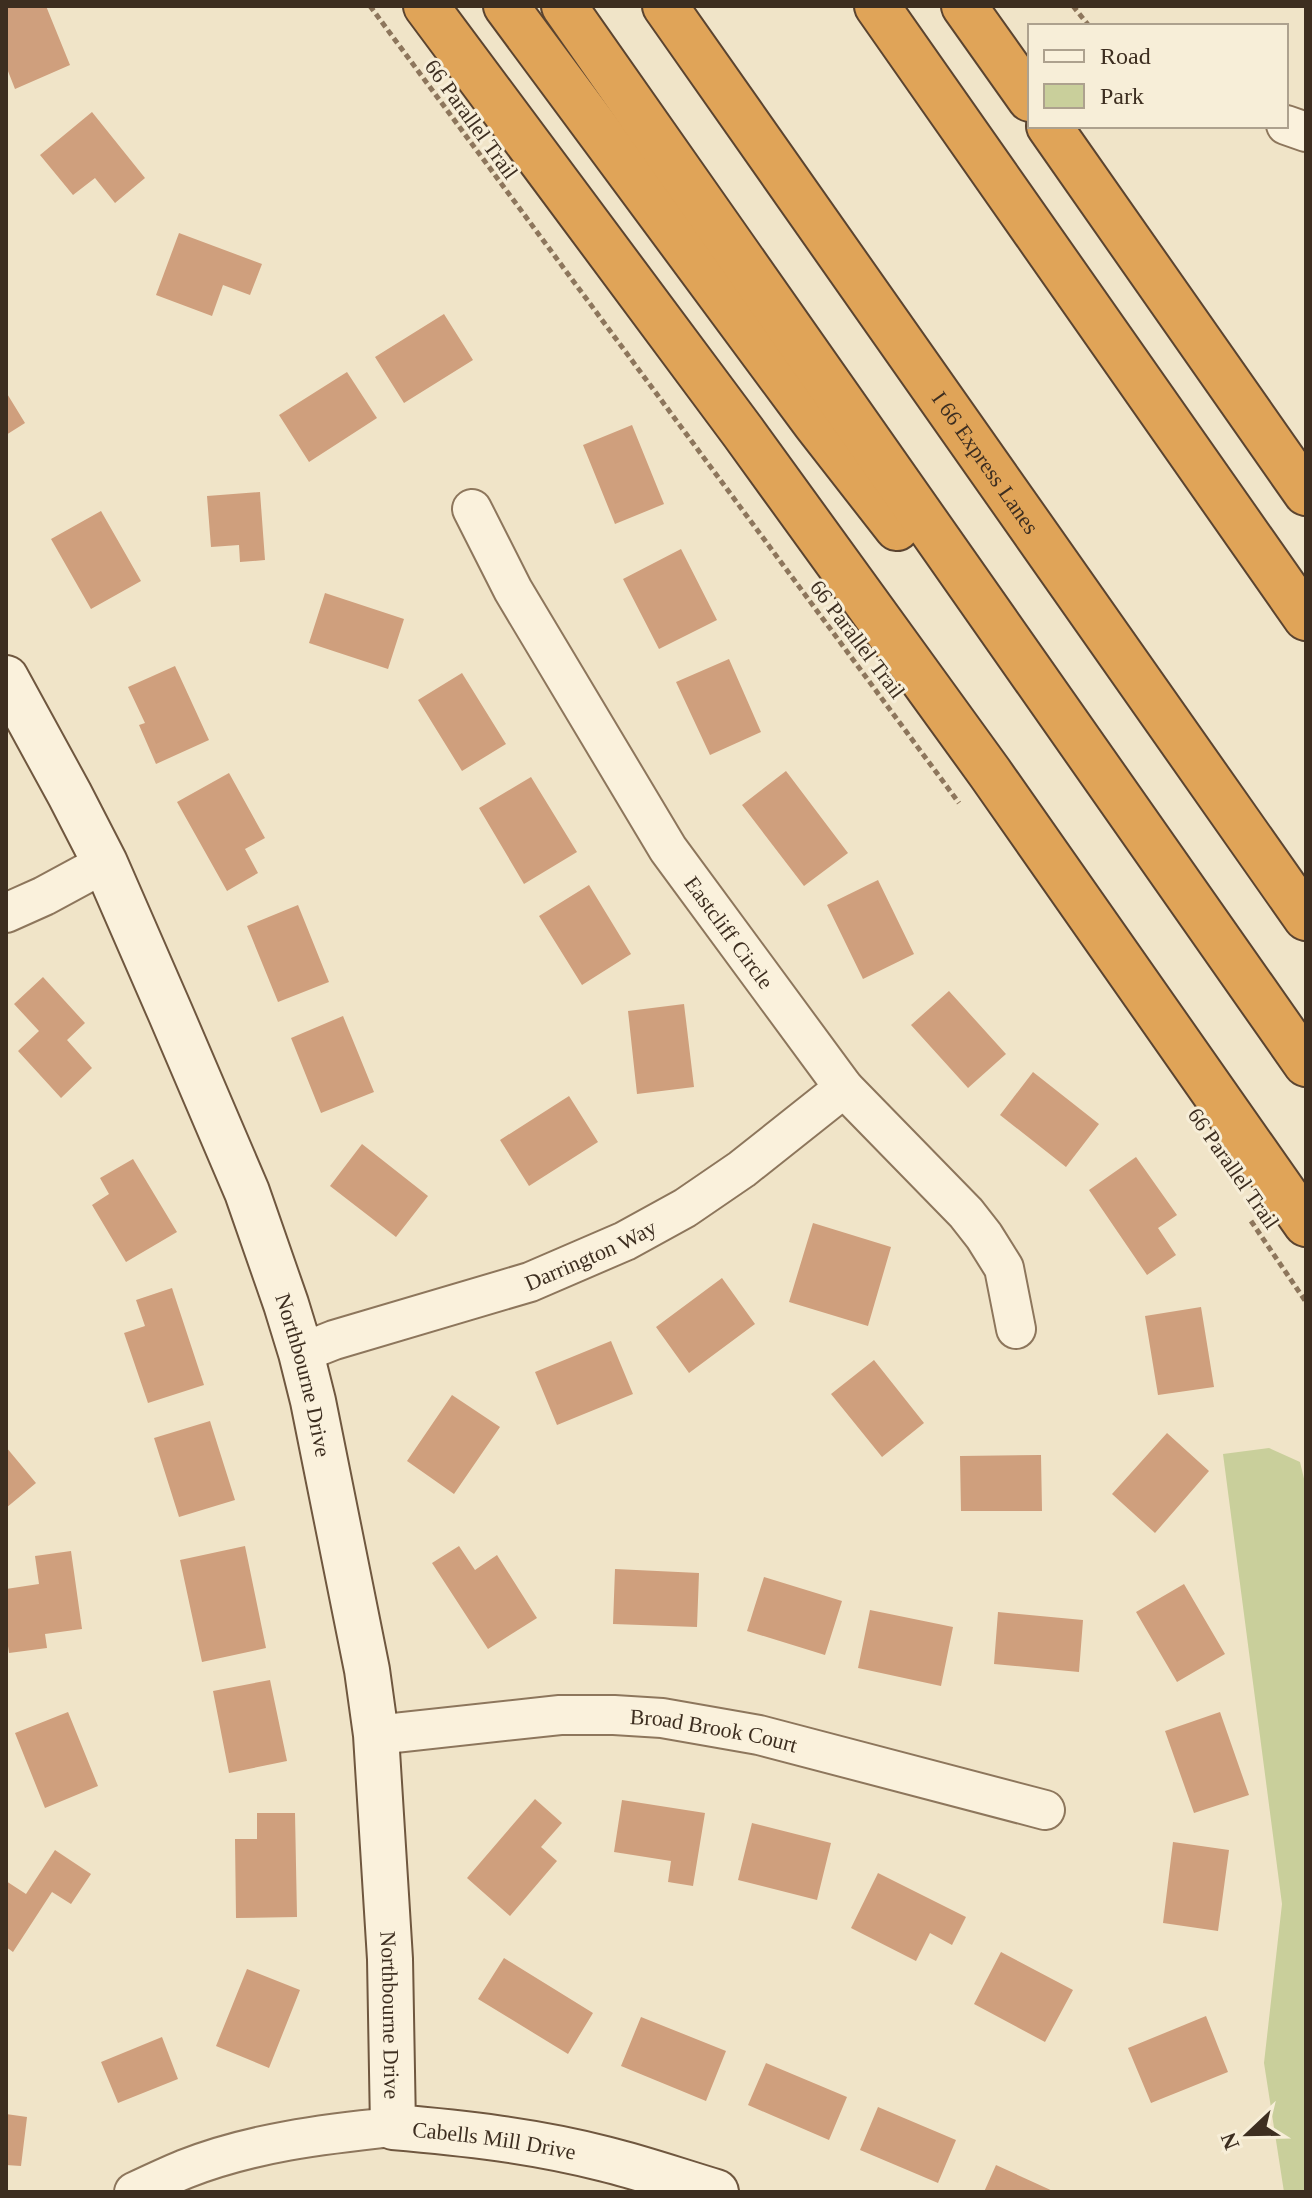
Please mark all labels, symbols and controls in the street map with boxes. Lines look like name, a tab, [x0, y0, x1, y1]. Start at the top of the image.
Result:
legend	[1028, 24, 1288, 128]
text: Road	[1100, 43, 1151, 69]
street label: 66 Parallel Trail	[420, 55, 523, 184]
text: Park	[1100, 83, 1144, 109]
street label: I 66 Express Lanes	[927, 387, 1044, 539]
street label: 66 Parallel Trail	[805, 575, 910, 703]
street label: Eastcliff Circle	[679, 871, 779, 994]
street label: 66 Parallel Trail	[1183, 1103, 1284, 1234]
street label: Darrington Way	[521, 1214, 661, 1296]
street label: Northbourne Drive	[270, 1290, 336, 1459]
street label: Broad Brook Court	[629, 1704, 800, 1758]
street label: Northbourne Drive	[375, 1930, 404, 2099]
north arrow	[1208, 2094, 1288, 2174]
street label: Cabells Mill Drive	[411, 2117, 578, 2165]
text: N	[1215, 2129, 1244, 2153]

